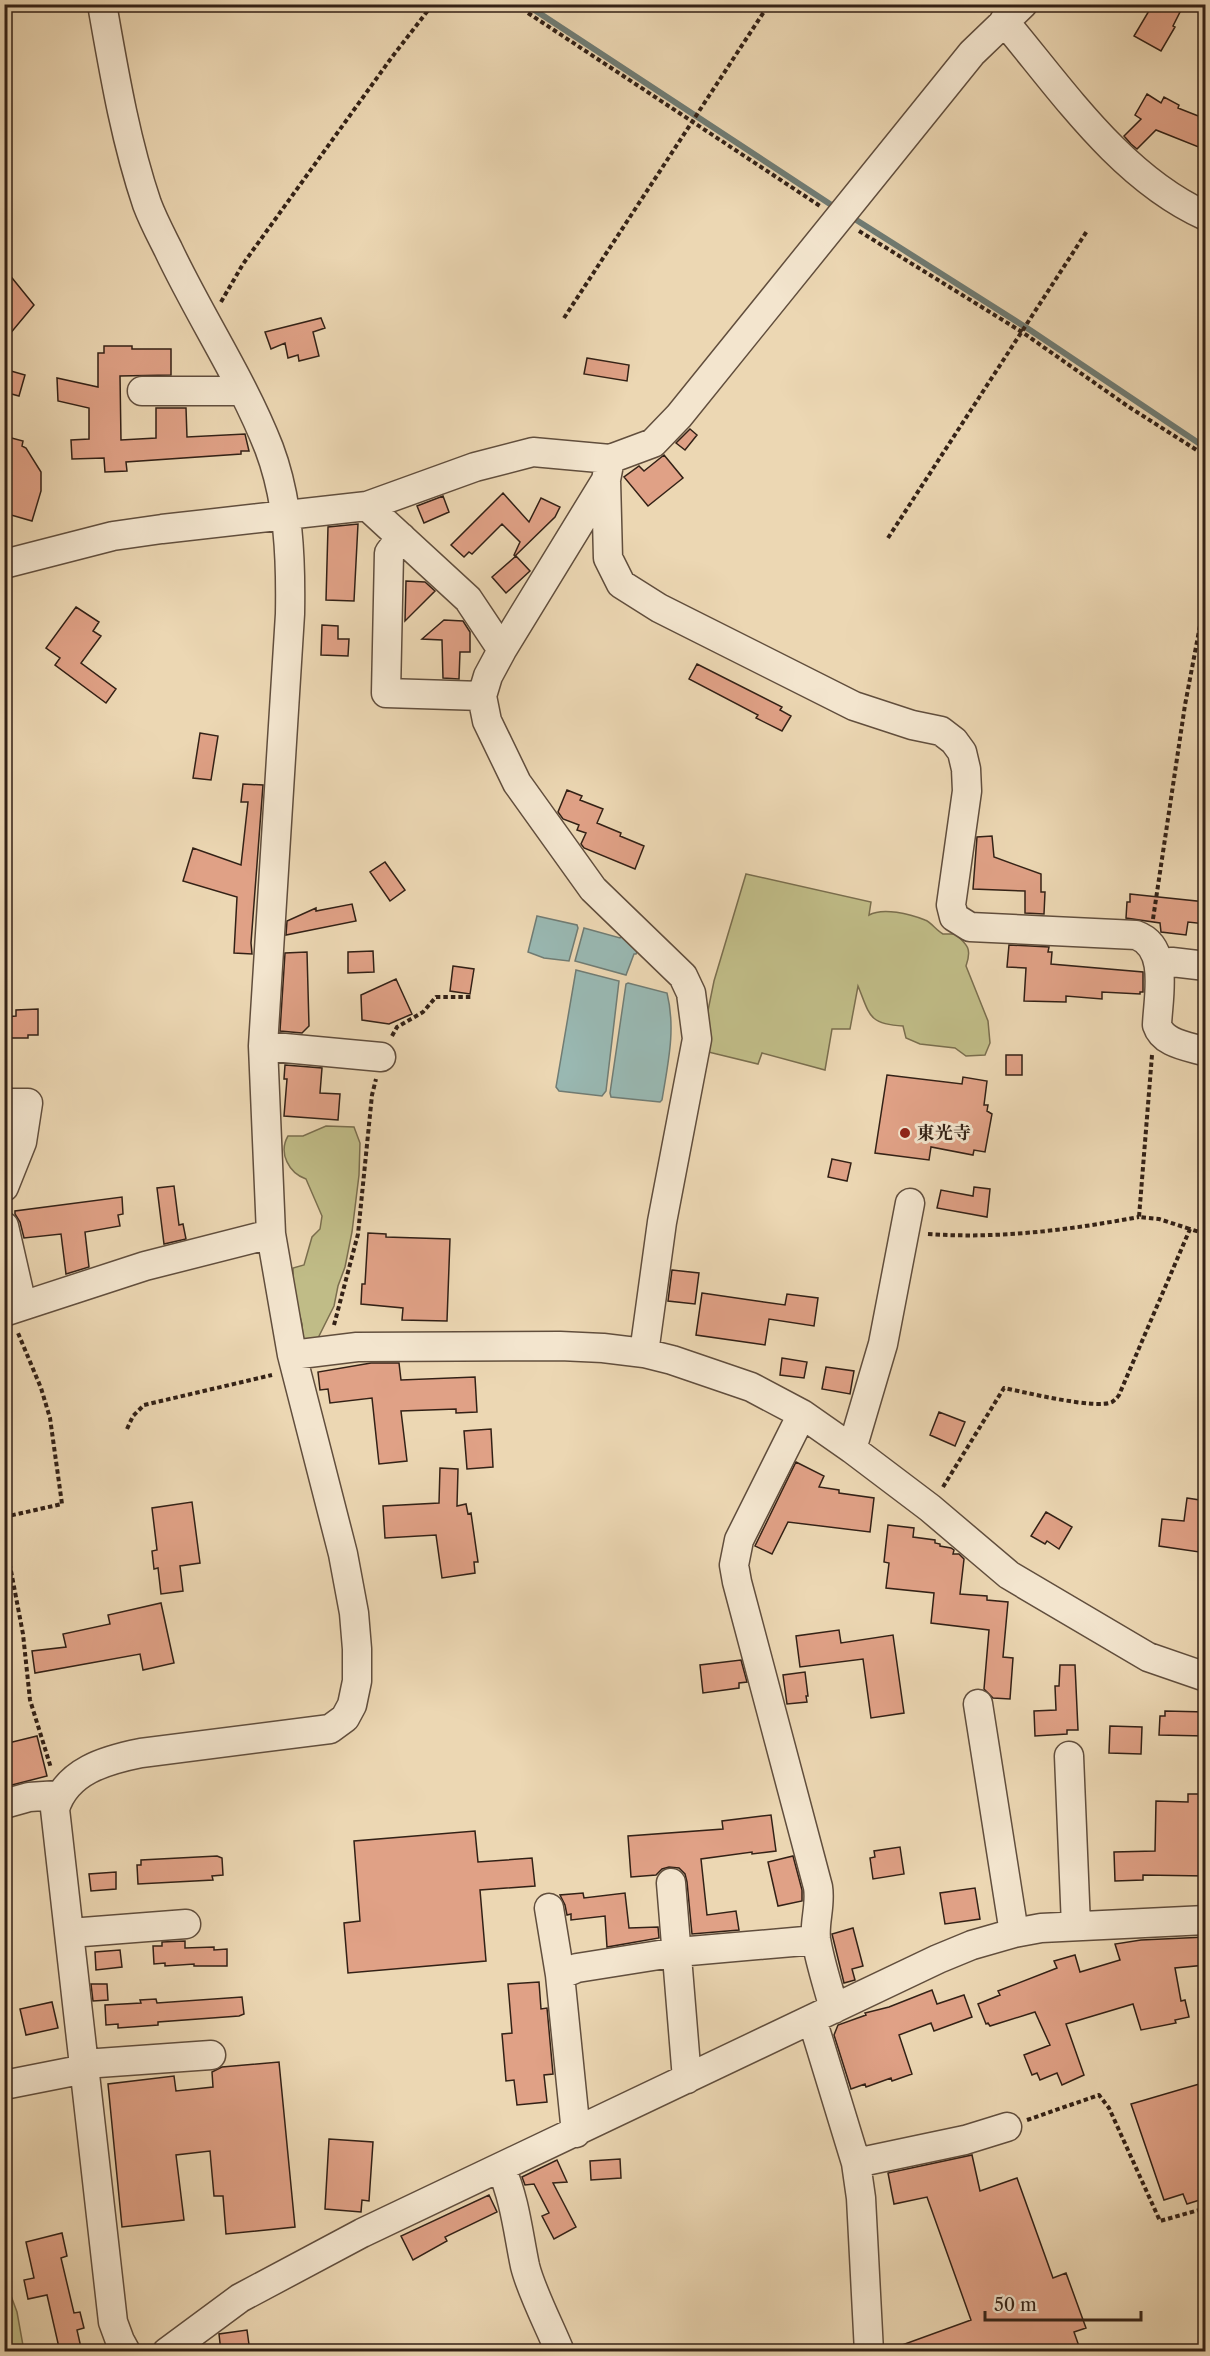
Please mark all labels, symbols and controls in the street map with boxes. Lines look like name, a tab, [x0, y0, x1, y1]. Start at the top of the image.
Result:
place label: 東光寺	[917, 1122, 971, 1144]
marker: 東光寺	[898, 1126, 912, 1140]
scale bar	[985, 2284, 1141, 2322]
text: 50 m	[994, 2294, 1037, 2316]

